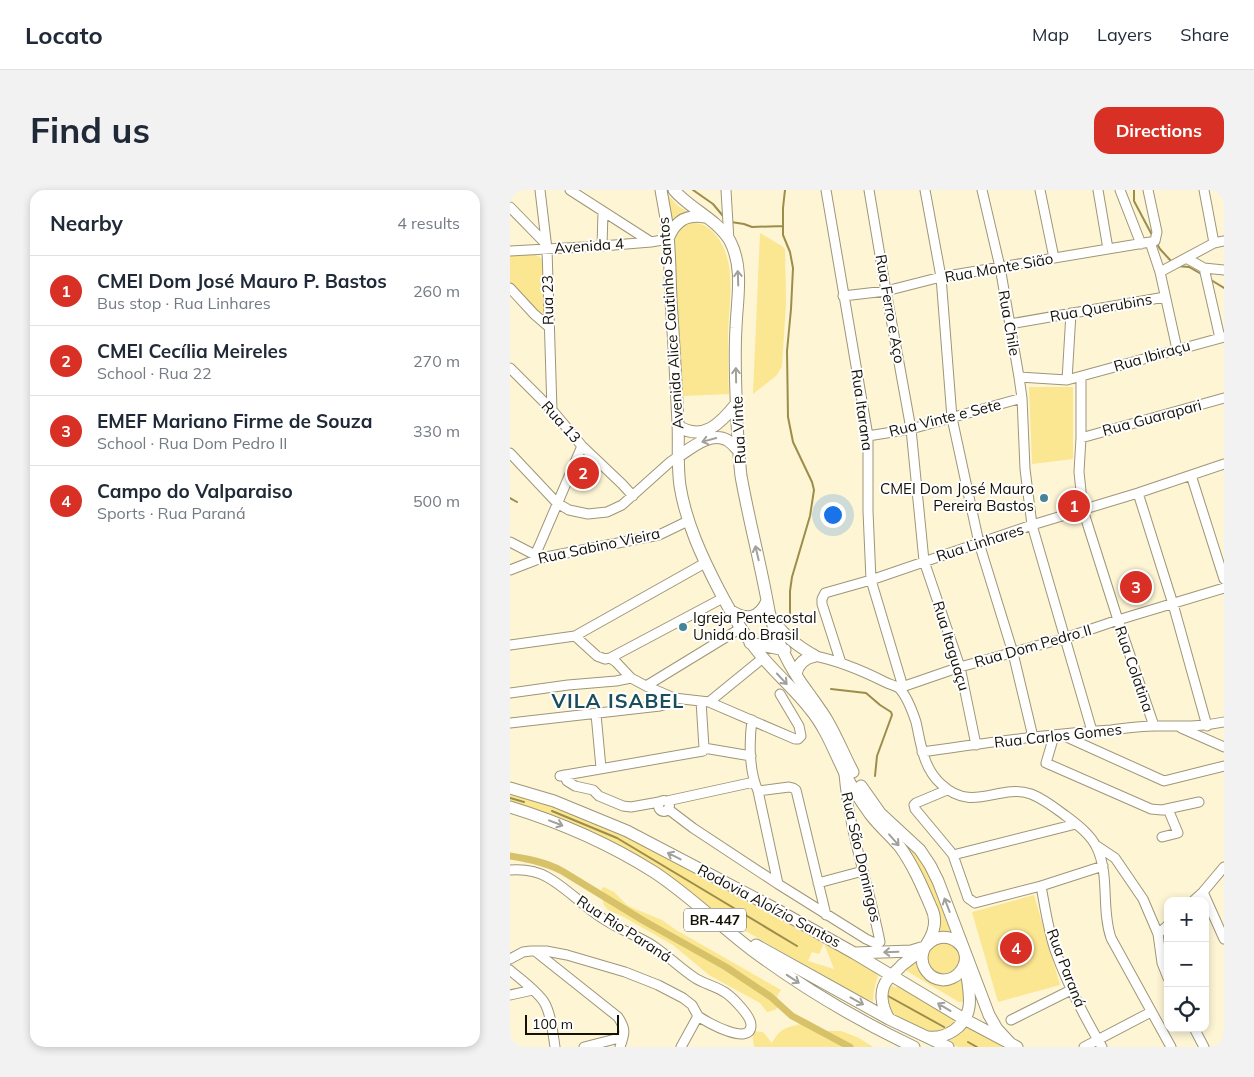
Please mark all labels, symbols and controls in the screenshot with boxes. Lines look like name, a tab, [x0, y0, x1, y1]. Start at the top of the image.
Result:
text: Locato	[25, 20, 103, 50]
text: Map	[1032, 23, 1069, 46]
text: Layers	[1097, 23, 1152, 46]
text: Share	[1180, 23, 1229, 46]
button: Directions	[1094, 107, 1224, 154]
text: Find us	[30, 108, 150, 152]
text: Nearby	[50, 210, 123, 236]
text: 4 results	[397, 213, 460, 233]
street label: Avenida Alice Coutinho Santos	[654, 216, 687, 430]
street label: Avenida 4	[553, 234, 625, 257]
street label: Rua Monte Sião	[943, 249, 1055, 286]
street label: Rua Ferro e Aço	[872, 253, 909, 365]
text: CMEI Dom José Mauro P. Bastos	[97, 269, 387, 293]
one-way arrow	[733, 271, 743, 287]
street label: Rua 23	[538, 275, 557, 325]
text: 1	[61, 281, 71, 301]
text: 260 m	[413, 281, 460, 301]
street label: Rua Chile	[994, 289, 1025, 357]
street label: Rua Querubins	[1048, 289, 1153, 326]
text: Bus stop · Rua Linhares	[97, 293, 271, 313]
street label: Rua Ibiraçu	[1111, 336, 1192, 376]
text: CMEI Cecília Meireles	[97, 339, 288, 363]
text: 2	[61, 351, 71, 371]
text: 270 m	[413, 351, 460, 371]
text: School · Rua 22	[97, 363, 212, 383]
one-way arrow	[731, 367, 741, 384]
street label: Rua Itarana	[847, 368, 878, 452]
street label: Rua Vinte e Sete	[887, 394, 1003, 441]
street label: Rua Guarapari	[1100, 395, 1204, 440]
street label: Rua Vinte	[727, 396, 750, 465]
street label: Rua 13	[538, 397, 585, 447]
text: EMEF Mariano Firme de Souza	[97, 409, 373, 433]
text: 3	[61, 421, 71, 441]
text: 330 m	[413, 421, 460, 441]
text: School · Rua Dom Pedro II	[97, 433, 287, 453]
one-way arrow	[702, 436, 718, 445]
pin: 2	[567, 454, 599, 492]
text: Campo do Valparaiso	[97, 479, 293, 503]
place label: CMEI Dom José Mauro Pereira Bastos	[880, 479, 1034, 515]
pin: 1	[1058, 487, 1090, 525]
text: 4	[61, 491, 71, 511]
text: 500 m	[413, 491, 460, 511]
marker: CMEI Dom José Mauro Pereira Bastos	[1038, 492, 1050, 504]
your location	[820, 502, 846, 528]
text: Sports · Rua Paraná	[97, 503, 246, 523]
street label: Rua Linhares	[934, 519, 1026, 566]
street label: Rua Sabino Vieira	[536, 523, 662, 568]
one-way arrow	[752, 546, 761, 562]
pin: 3	[1120, 568, 1152, 606]
street label: Rua Itaguaçu	[929, 599, 974, 693]
place label: Igreja Pentecostal Unida do Brasil	[693, 608, 817, 644]
street label: Rua Dom Pedro II	[972, 620, 1094, 671]
marker: Igreja Pentecostal Unida do Brasil	[677, 621, 689, 633]
street label: Rua Colatina	[1111, 623, 1158, 714]
one-way arrow	[777, 673, 788, 686]
district label: VILA ISABEL	[551, 688, 684, 713]
street label: Rua Carlos Gomes	[993, 719, 1123, 752]
street label: Rua São Domingos	[837, 790, 886, 924]
one-way arrow	[548, 819, 563, 829]
one-way arrow	[888, 834, 900, 847]
one-way arrow	[667, 850, 682, 860]
street label: Rodovia Aloízio Santos	[694, 860, 844, 951]
street label: Rua Rio Paraná	[573, 891, 675, 966]
map controls	[1164, 897, 1209, 1032]
button: +	[1164, 897, 1209, 942]
one-way arrow	[942, 898, 951, 913]
road number: BR-447	[684, 908, 746, 932]
street label: Rua Paraná	[1043, 926, 1090, 1010]
pin: 4	[1000, 929, 1032, 967]
button: −	[1164, 942, 1209, 987]
one-way arrow	[883, 947, 899, 956]
one-way arrow	[786, 974, 800, 984]
button: locate	[1164, 987, 1209, 1032]
one-way arrow	[849, 997, 864, 1006]
one-way arrow	[938, 1001, 952, 1011]
scale bar	[525, 1012, 619, 1035]
text: 100 m	[532, 1015, 573, 1033]

